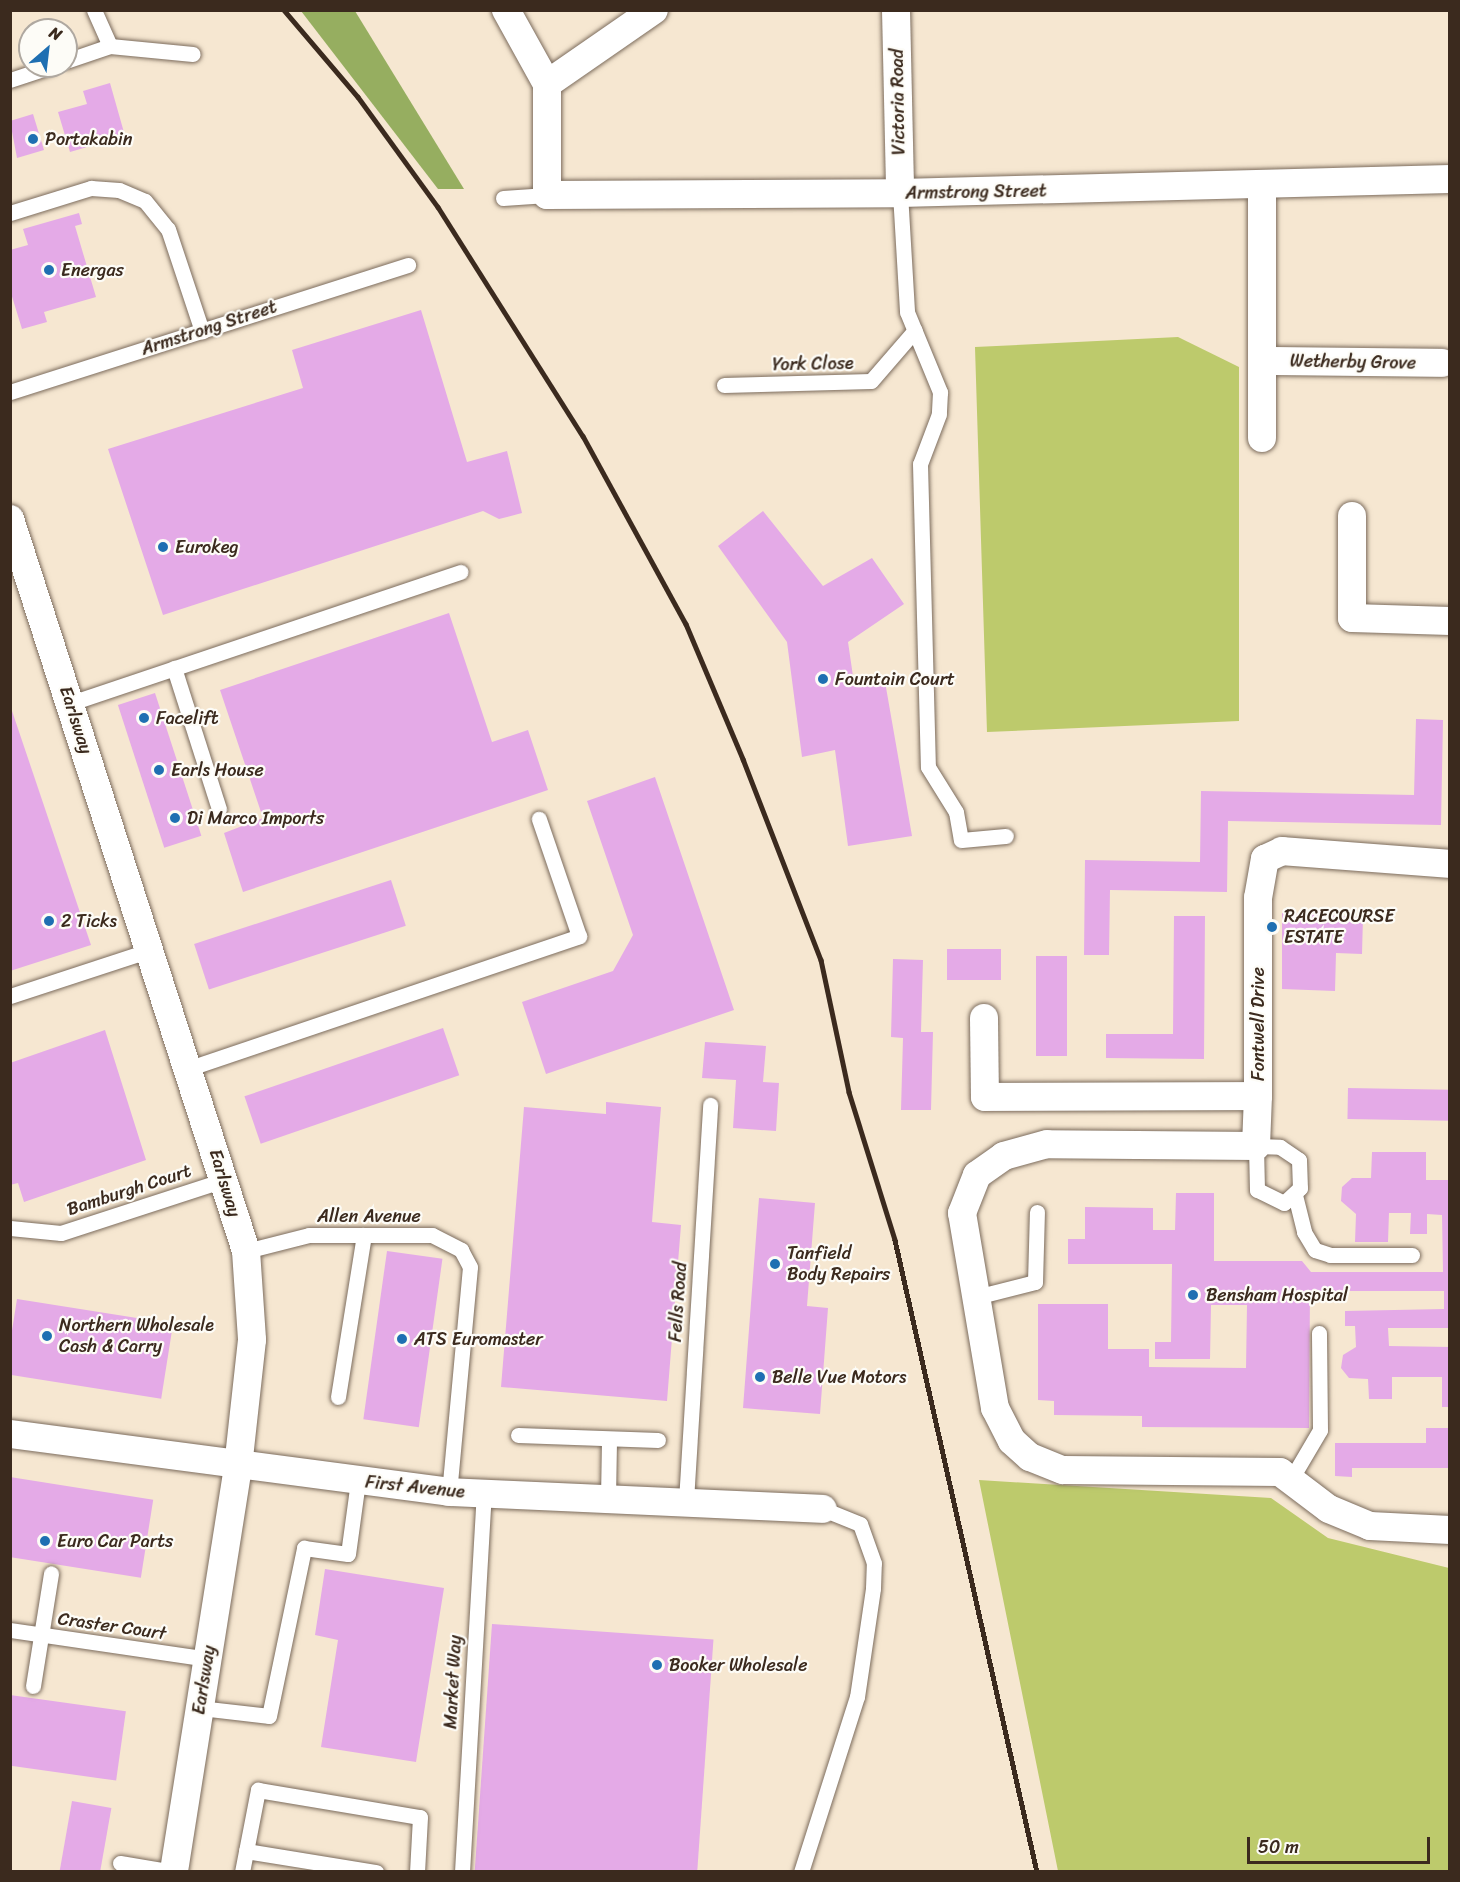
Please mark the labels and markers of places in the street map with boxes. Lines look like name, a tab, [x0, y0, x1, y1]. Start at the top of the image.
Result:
place label: Portakabin	[45, 128, 132, 150]
marker: Portakabin	[26, 132, 40, 146]
place label: Energas	[61, 259, 124, 281]
marker: Energas	[42, 263, 56, 277]
place label: Eurokeg	[175, 536, 238, 558]
marker: Eurokeg	[156, 540, 170, 554]
place label: Fountain Court	[835, 668, 955, 690]
marker: Fountain Court	[816, 672, 830, 686]
place label: Facelift	[156, 707, 218, 729]
marker: Facelift	[137, 711, 151, 725]
place label: Earls House	[171, 759, 263, 781]
marker: Earls House	[152, 763, 166, 777]
place label: Di Marco Imports	[187, 807, 324, 829]
marker: Di Marco Imports	[168, 811, 182, 825]
place label: RACECOURSE ESTATE	[1284, 906, 1395, 948]
place label: 2 Ticks	[61, 910, 117, 932]
marker: 2 Ticks	[42, 914, 56, 928]
marker: RACECOURSE ESTATE	[1265, 920, 1279, 934]
place label: Tanfield Body Repairs	[787, 1243, 889, 1286]
marker: Tanfield Body Repairs	[768, 1257, 782, 1271]
place label: Bensham Hospital	[1206, 1284, 1348, 1306]
marker: Bensham Hospital	[1184, 1286, 1202, 1304]
place label: Northern Wholesale Cash & Carry	[59, 1315, 214, 1358]
place label: ATS Euromaster	[414, 1328, 543, 1350]
marker: Northern Wholesale Cash & Carry	[40, 1329, 54, 1343]
marker: ATS Euromaster	[395, 1332, 409, 1346]
place label: Belle Vue Motors	[772, 1366, 906, 1388]
marker: Belle Vue Motors	[753, 1370, 767, 1384]
place label: Euro Car Parts	[57, 1530, 173, 1552]
marker: Euro Car Parts	[38, 1534, 52, 1548]
place label: Booker Wholesale	[669, 1654, 807, 1676]
marker: Booker Wholesale	[650, 1658, 664, 1672]

